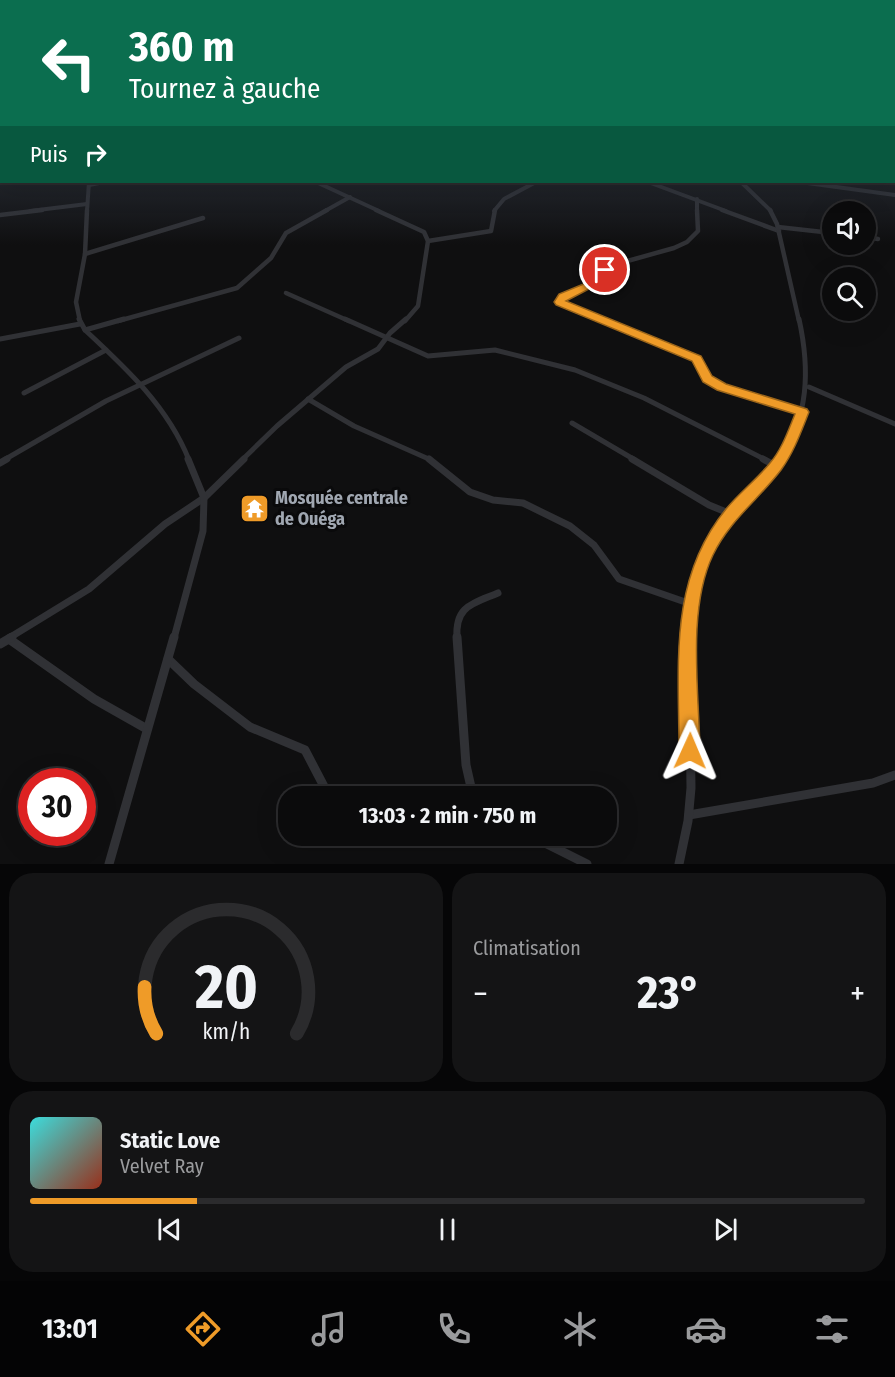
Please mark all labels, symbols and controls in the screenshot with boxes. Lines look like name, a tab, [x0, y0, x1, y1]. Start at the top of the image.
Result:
text: 360 m	[129, 22, 235, 72]
icon: left	[30, 24, 108, 102]
text: Tournez à gauche	[129, 73, 320, 105]
icon: right	[79, 138, 112, 171]
text: Puis	[30, 141, 67, 168]
map controls	[822, 201, 876, 321]
button: sound	[822, 201, 876, 255]
pin	[579, 244, 630, 295]
icon: arrive	[588, 253, 621, 286]
button: search	[822, 267, 876, 321]
place label: Mosquée centrale de Ouéga	[275, 487, 408, 530]
temple icon: Mosquée centrale de Ouéga	[238, 492, 270, 524]
position arrow	[658, 719, 722, 783]
speed limit sign: 30	[18, 768, 96, 846]
text: 13:03 · 2 min · 750 m	[359, 802, 536, 829]
text: Climatisation	[473, 936, 581, 960]
text: 20	[194, 950, 257, 1025]
text: 23°	[637, 966, 701, 1020]
text: −	[473, 974, 488, 1014]
text: +	[850, 974, 865, 1014]
text: km/h	[202, 1020, 250, 1046]
text: Static Love	[120, 1127, 220, 1154]
text: Velvet Ray	[120, 1154, 204, 1178]
icon: previous	[153, 1213, 186, 1246]
icon: pause	[431, 1213, 464, 1246]
icon: next	[709, 1213, 742, 1246]
icon: directions	[182, 1308, 224, 1350]
icon: music	[308, 1308, 350, 1350]
icon: phone	[433, 1308, 475, 1350]
icon: climate	[559, 1308, 601, 1350]
icon: car	[685, 1308, 727, 1350]
icon: filters	[811, 1308, 853, 1350]
text: 13:01	[42, 1313, 98, 1345]

